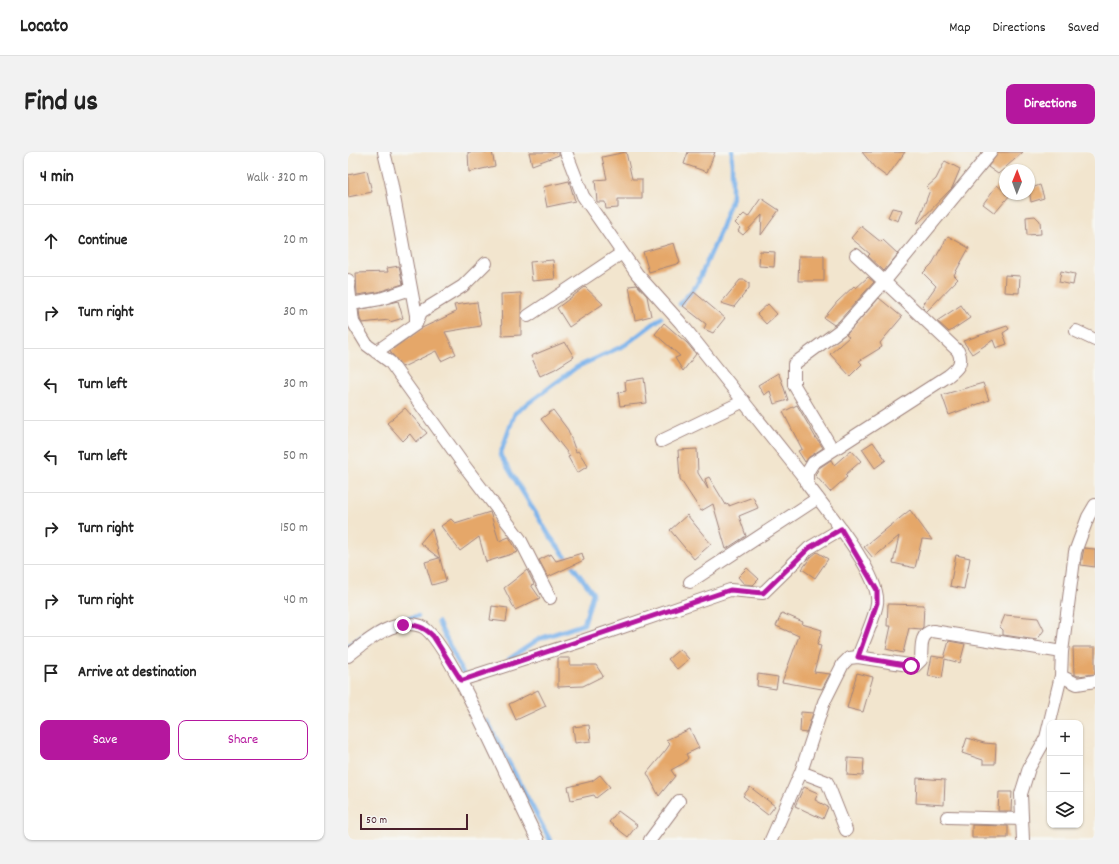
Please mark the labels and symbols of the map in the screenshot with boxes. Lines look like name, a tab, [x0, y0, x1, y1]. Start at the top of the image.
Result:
north arrow	[999, 164, 1035, 200]
route end	[394, 616, 412, 634]
route start	[902, 657, 920, 675]
scale bar	[360, 812, 468, 831]

